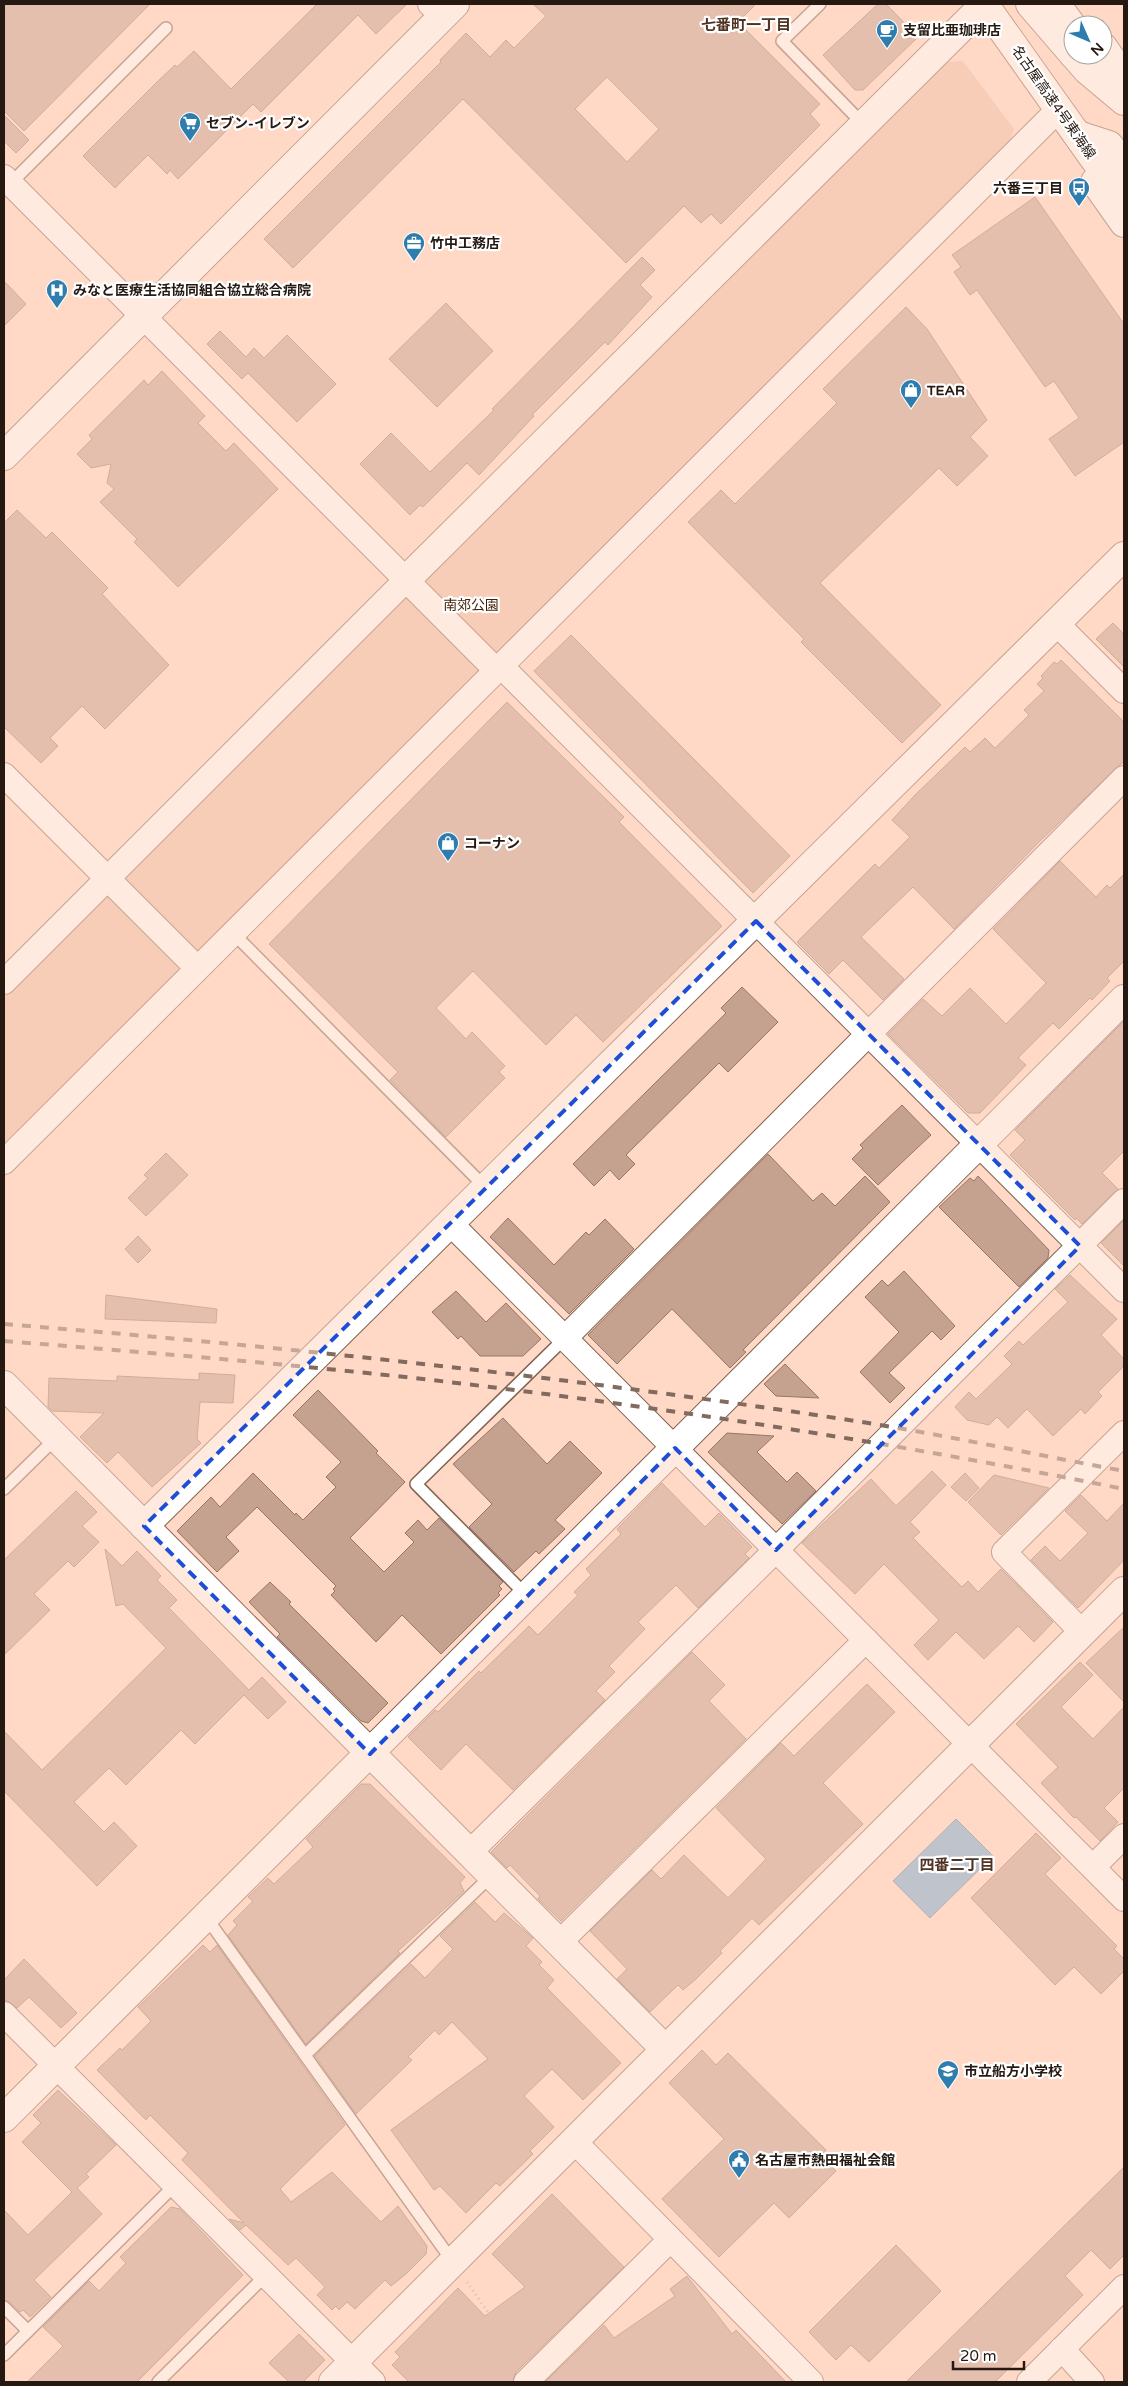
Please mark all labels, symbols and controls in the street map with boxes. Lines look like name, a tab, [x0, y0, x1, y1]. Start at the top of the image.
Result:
north arrow	[1063, 15, 1113, 65]
district label: 七番町一丁目	[701, 16, 791, 34]
cafe icon: 支留比亜珈琲店	[875, 18, 899, 49]
place label: 支留比亜珈琲店	[903, 22, 1001, 39]
text: N	[1087, 39, 1107, 59]
street label: 名古屋高速4号東海線	[1008, 42, 1099, 162]
supermarket icon: セブン-イレブン	[178, 111, 202, 142]
place label: セブン-イレブン	[206, 115, 310, 132]
bus stop icon: 六番三丁目	[1067, 176, 1091, 207]
place label: 六番三丁目	[993, 180, 1063, 197]
office icon: 竹中工務店	[402, 231, 426, 262]
place label: 竹中工務店	[430, 235, 500, 252]
hospital icon: みなと医療生活協同組合協立総合病院	[45, 278, 69, 309]
place label: みなと医療生活協同組合協立総合病院	[73, 282, 311, 299]
shop icon: TEAR	[899, 378, 923, 409]
place label: TEAR	[926, 382, 965, 399]
park label: 南郊公園	[443, 597, 499, 614]
shop icon: コーナン	[436, 831, 460, 862]
place label: コーナン	[464, 835, 520, 852]
district label: 四番二丁目	[919, 1856, 995, 1874]
school or university icon: 市立船方小学校	[936, 2059, 960, 2090]
place label: 市立船方小学校	[964, 2063, 1062, 2080]
public building icon: 名古屋市熱田福祉会館	[727, 2148, 751, 2179]
place label: 名古屋市熱田福祉会館	[755, 2152, 895, 2169]
scale bar	[953, 2338, 1024, 2370]
text: 20 m	[960, 2347, 997, 2365]

